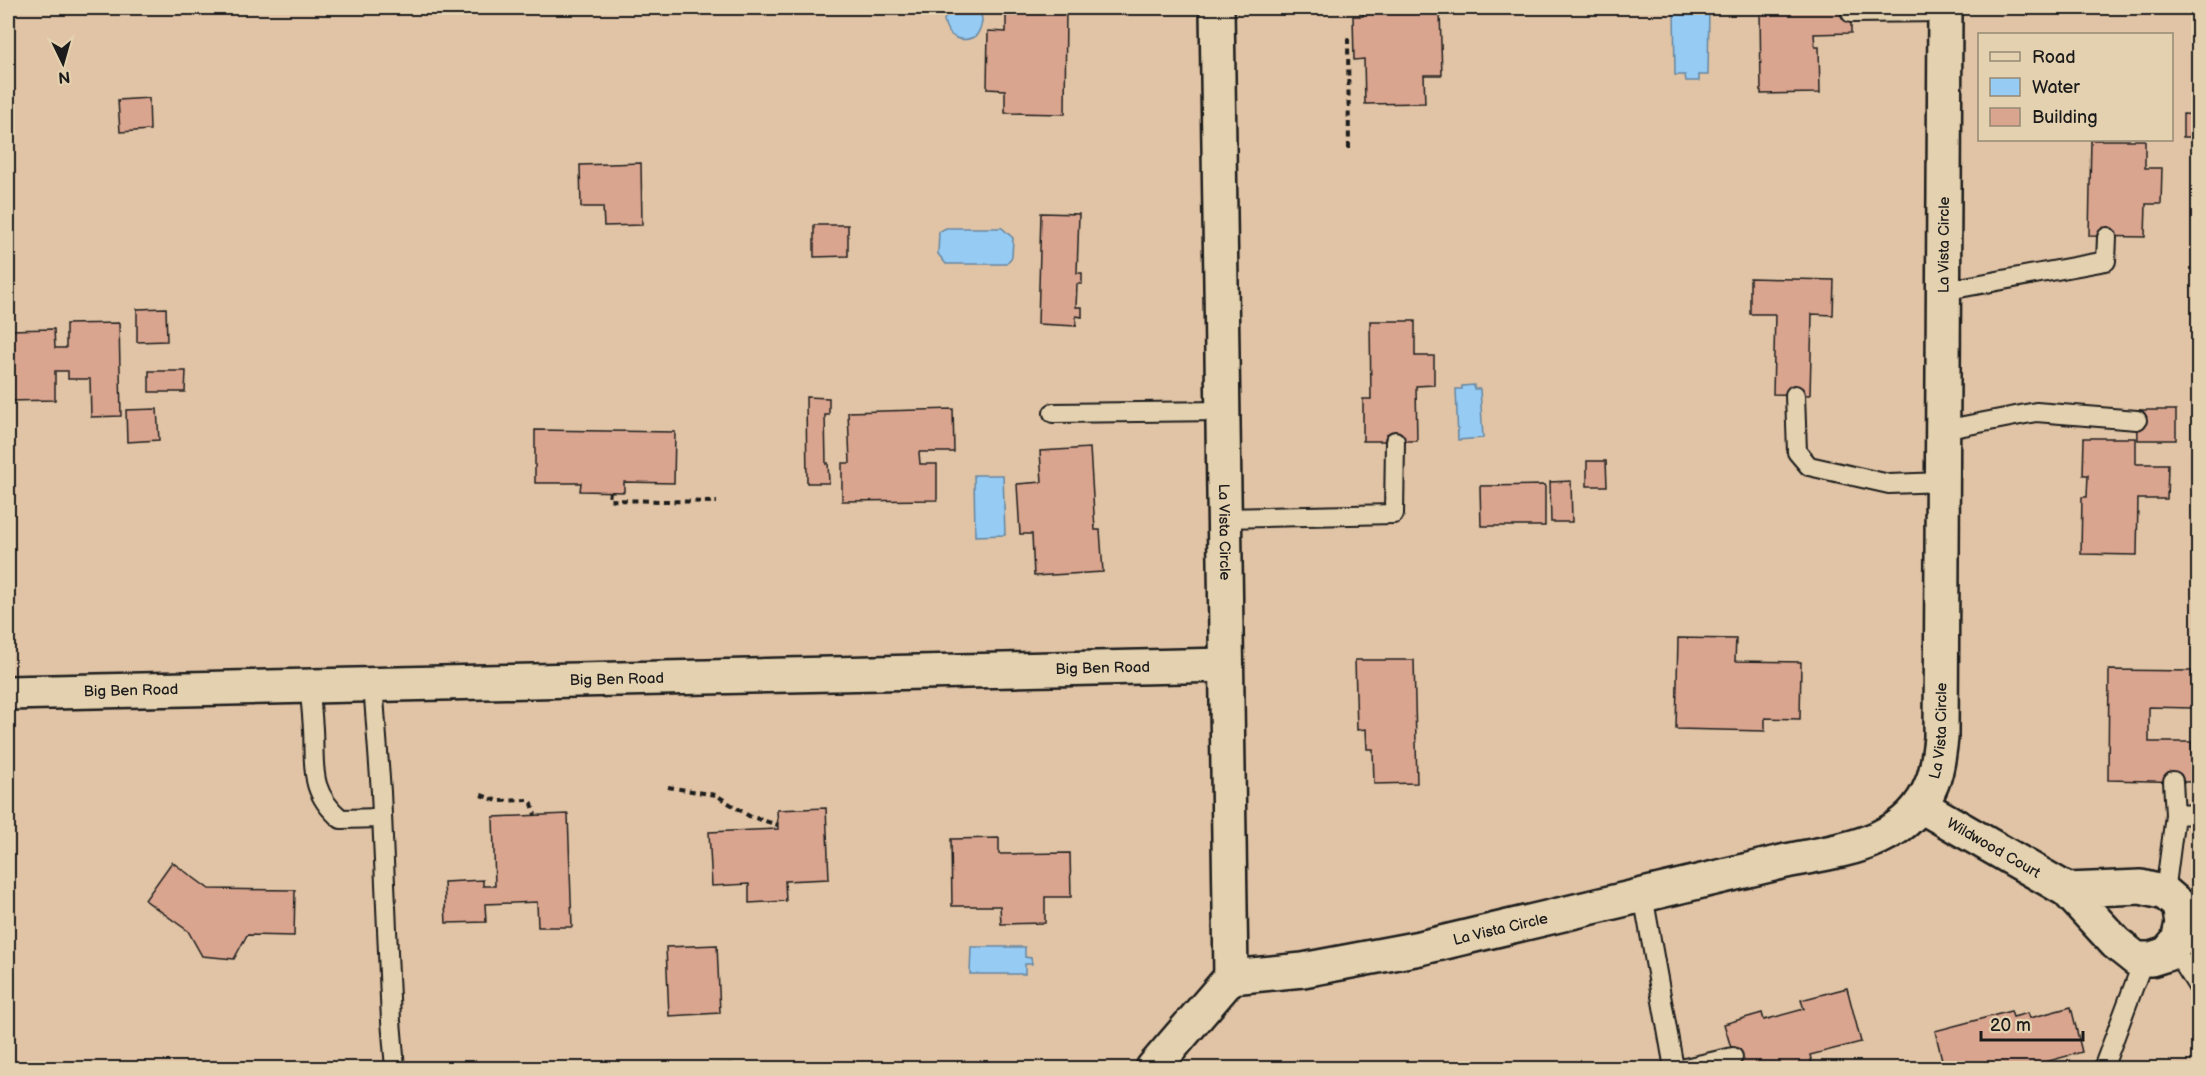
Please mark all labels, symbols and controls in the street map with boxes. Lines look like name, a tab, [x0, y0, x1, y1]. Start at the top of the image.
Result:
north arrow	[33, 33, 93, 93]
legend	[1978, 33, 2173, 141]
text: Road	[2032, 47, 2076, 68]
text: N	[57, 66, 71, 86]
text: Water	[2032, 77, 2080, 98]
text: Building	[2032, 107, 2098, 128]
street label: La Vista Circle	[1934, 196, 1954, 293]
street label: La Vista Circle	[1214, 483, 1234, 581]
street label: Big Ben Road	[1055, 658, 1150, 679]
street label: Big Ben Road	[569, 669, 664, 690]
street label: Big Ben Road	[83, 680, 178, 701]
street label: La Vista Circle	[1925, 682, 1951, 781]
street label: Wildwood Court	[1943, 814, 2044, 883]
street label: La Vista Circle	[1451, 909, 1550, 950]
scale bar	[1981, 1004, 2083, 1042]
text: 20 m	[1990, 1015, 2031, 1036]

